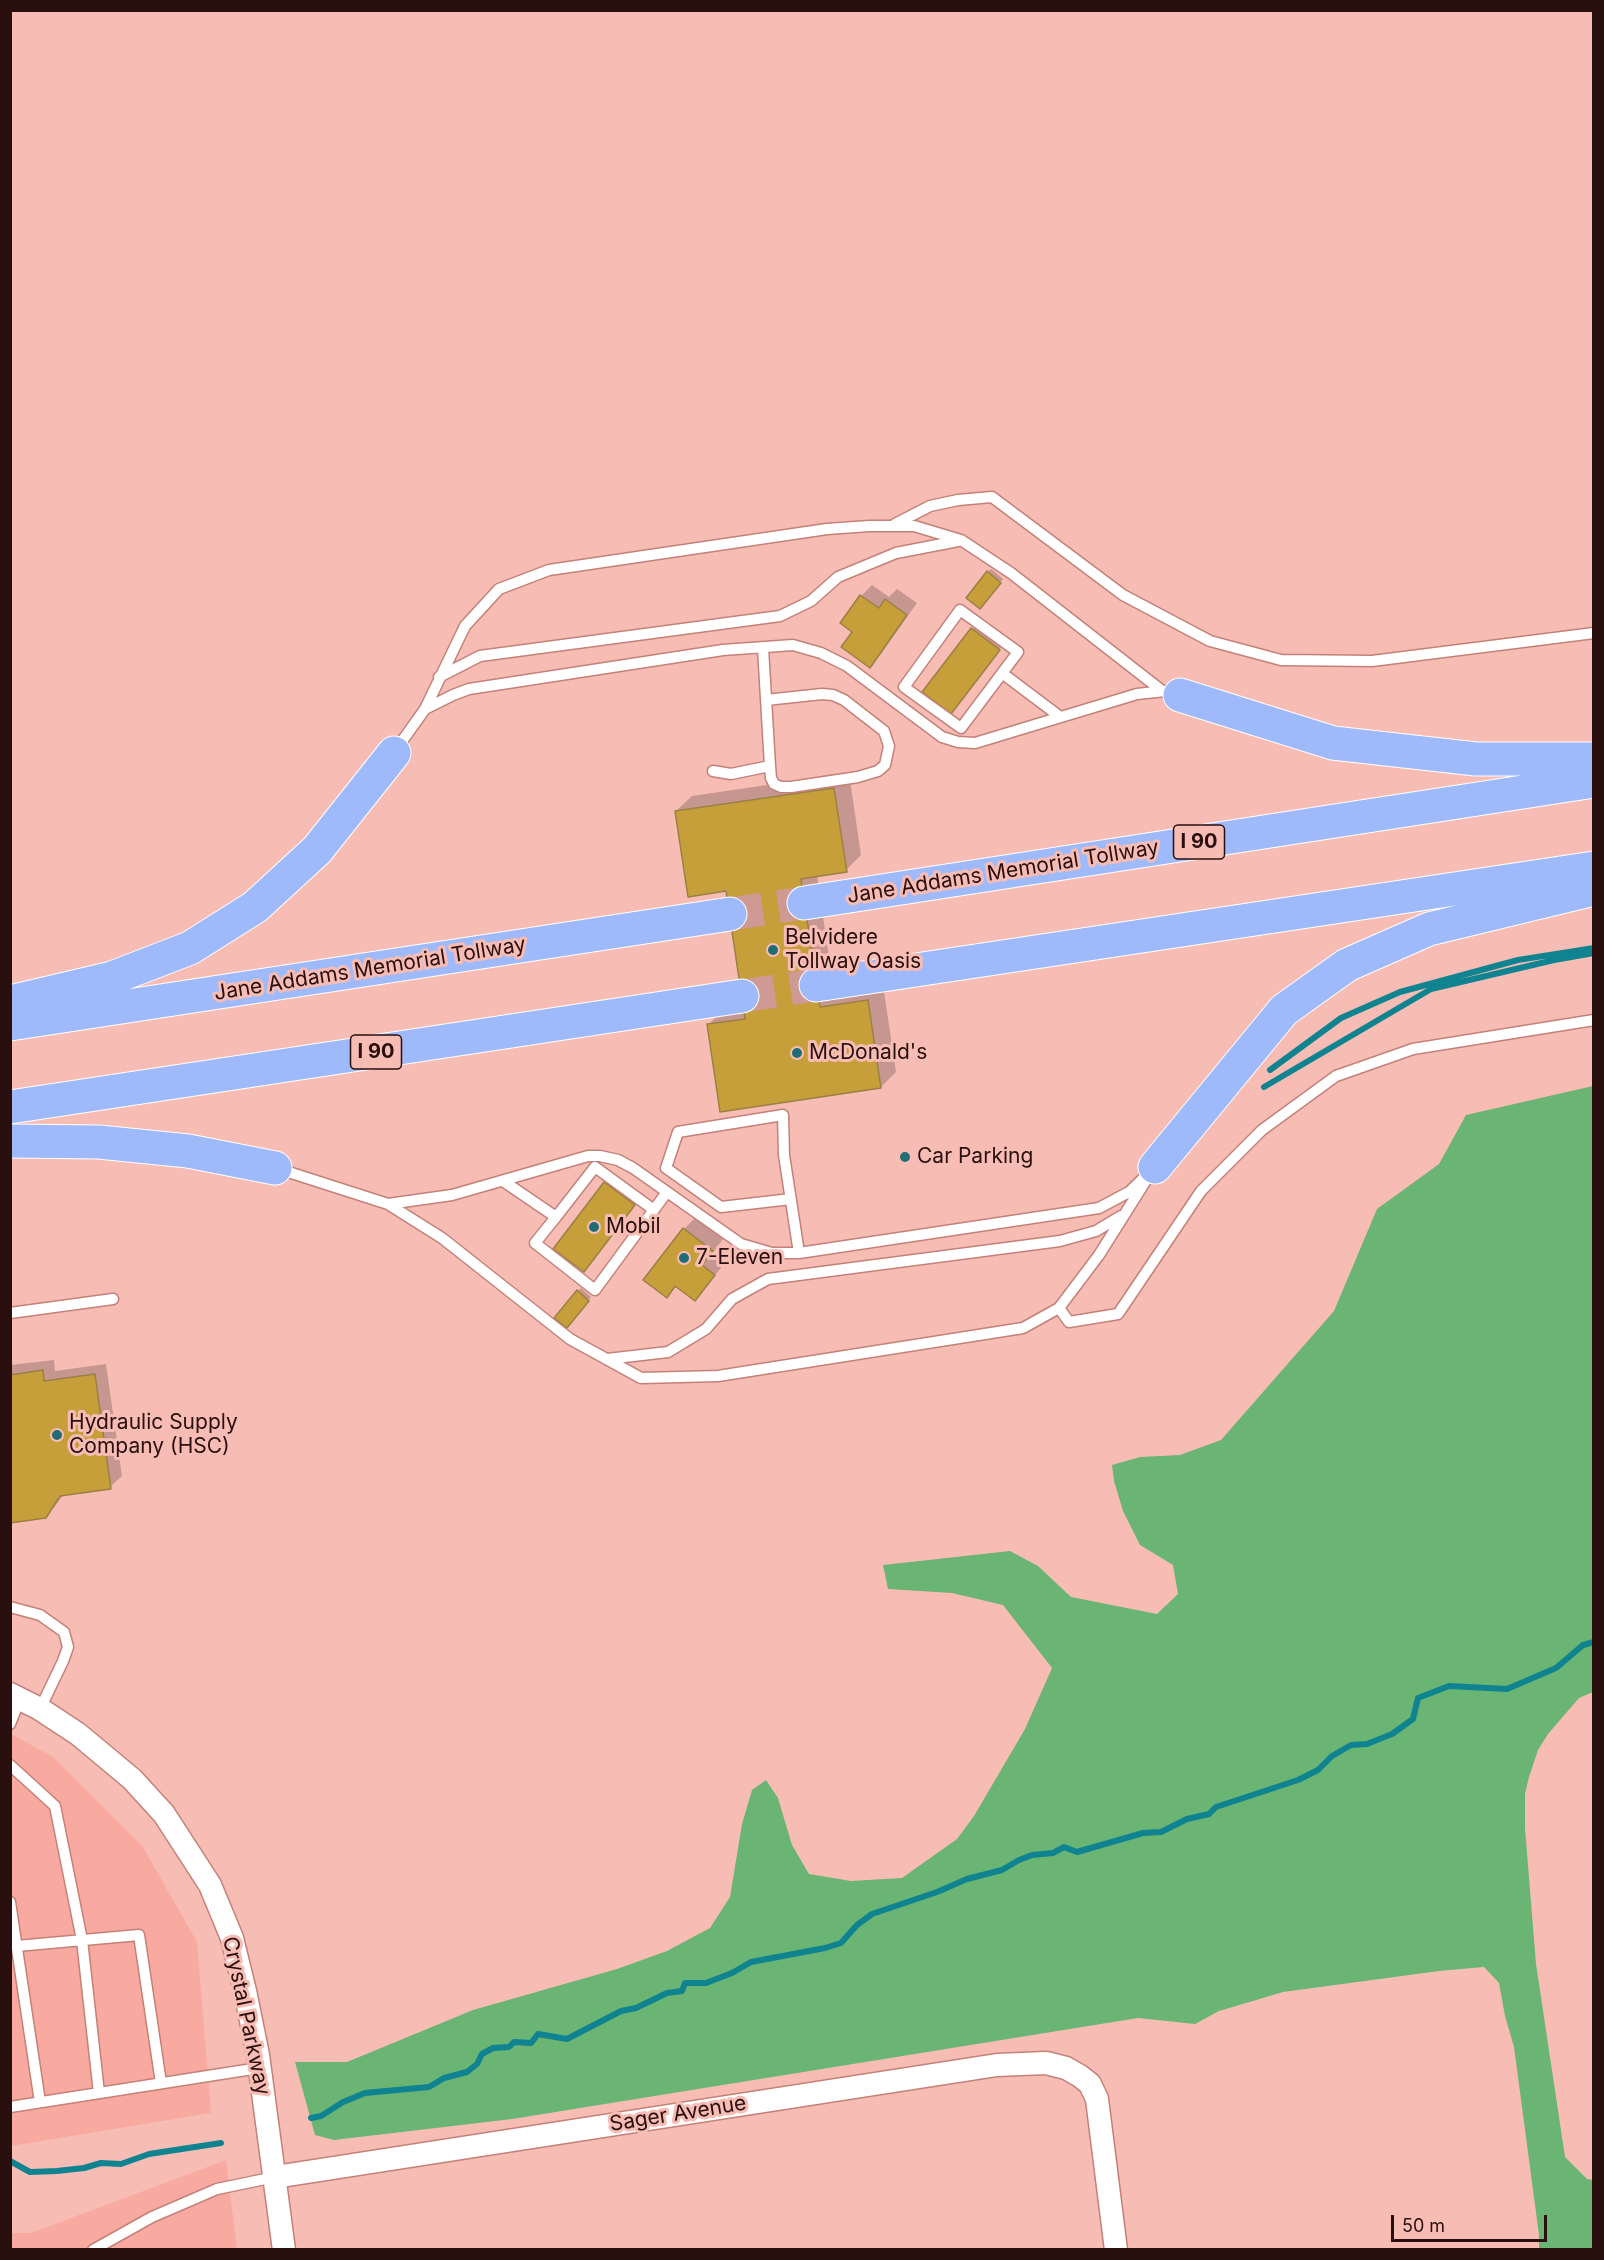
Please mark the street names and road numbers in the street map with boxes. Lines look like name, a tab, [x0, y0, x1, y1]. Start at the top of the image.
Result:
road number: I 90	[1174, 825, 1224, 859]
street label: Jane Addams Memorial Tollway	[845, 835, 1161, 909]
street label: Jane Addams Memorial Tollway	[212, 932, 528, 1006]
road number: I 90	[350, 1035, 401, 1069]
street label: Crystal Parkway	[217, 1934, 275, 2098]
street label: Sager Avenue	[608, 2091, 748, 2137]

